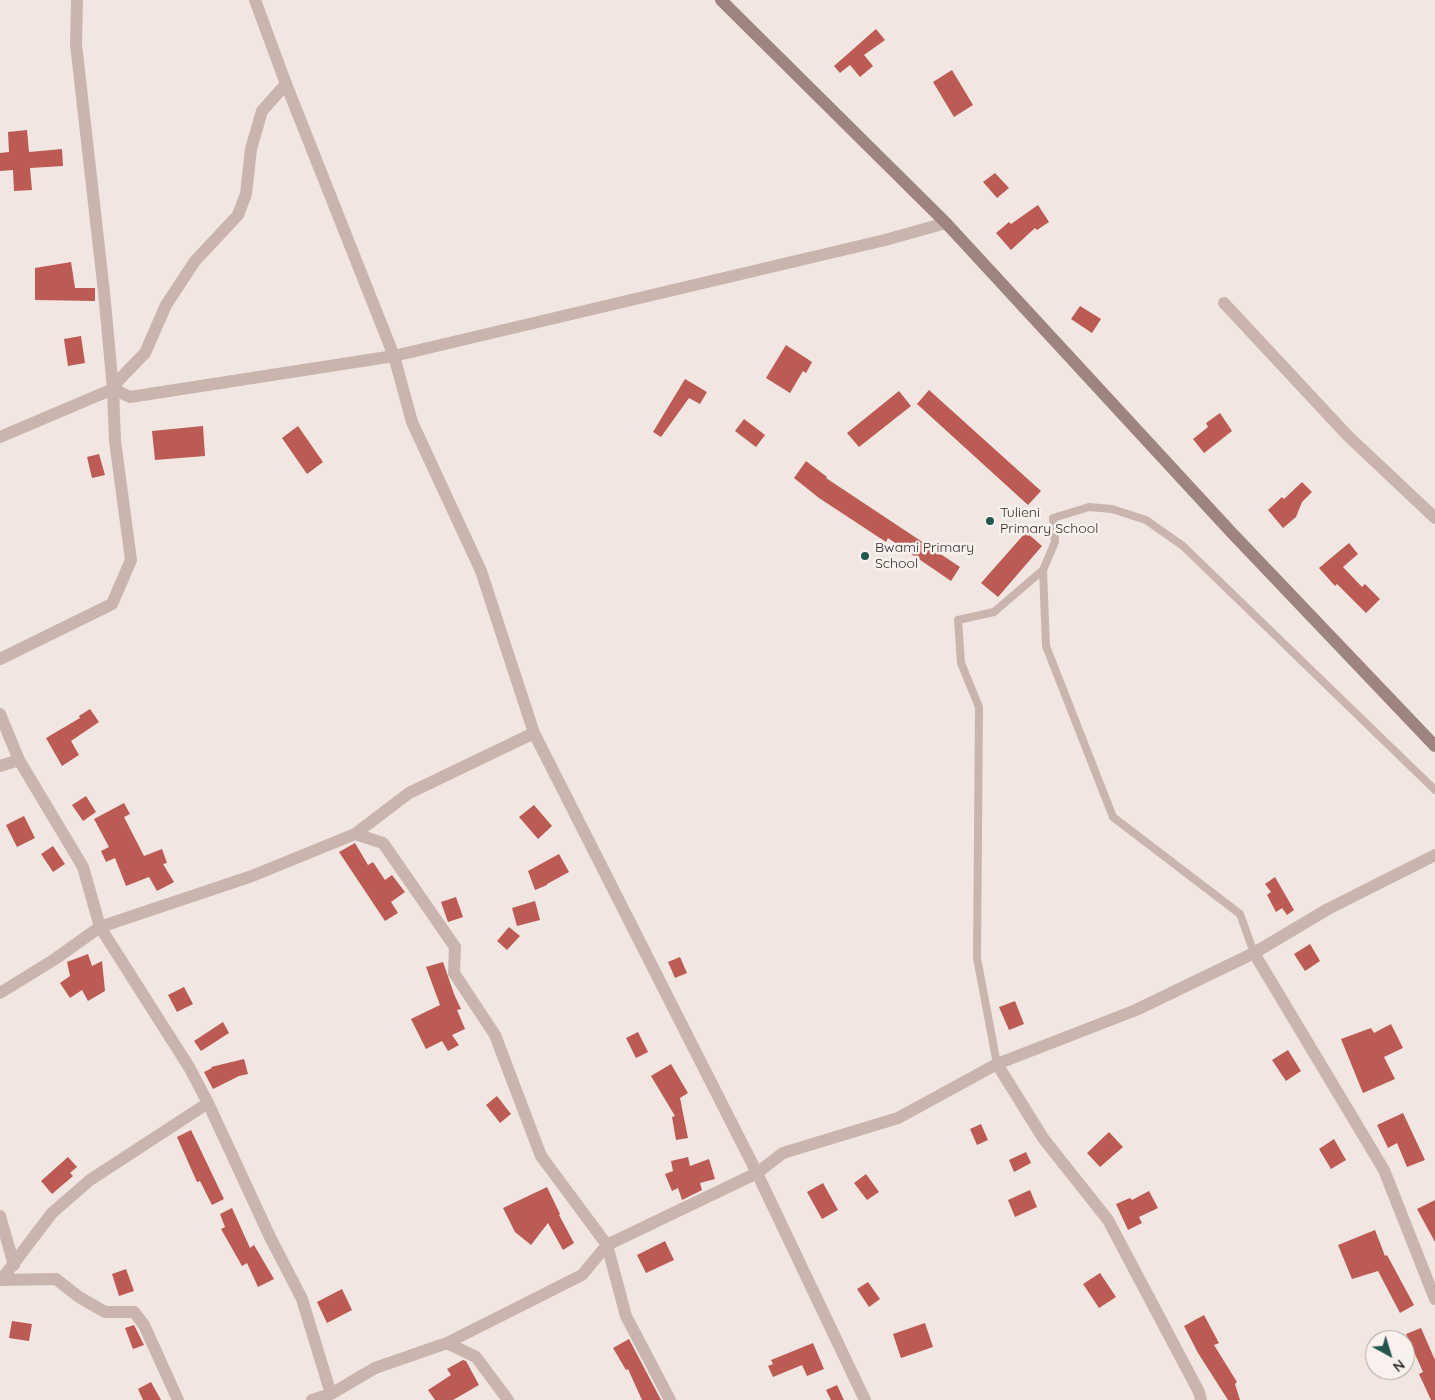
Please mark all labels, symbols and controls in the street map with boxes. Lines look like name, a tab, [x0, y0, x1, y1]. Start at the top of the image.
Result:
place label: Tulieni Primary School	[1000, 505, 1098, 538]
marker: Tulieni Primary School	[984, 515, 996, 527]
place label: Bwami Primary School	[875, 540, 974, 572]
marker: Bwami Primary School	[859, 550, 871, 562]
north arrow	[1365, 1330, 1415, 1380]
text: N	[1389, 1356, 1408, 1376]

